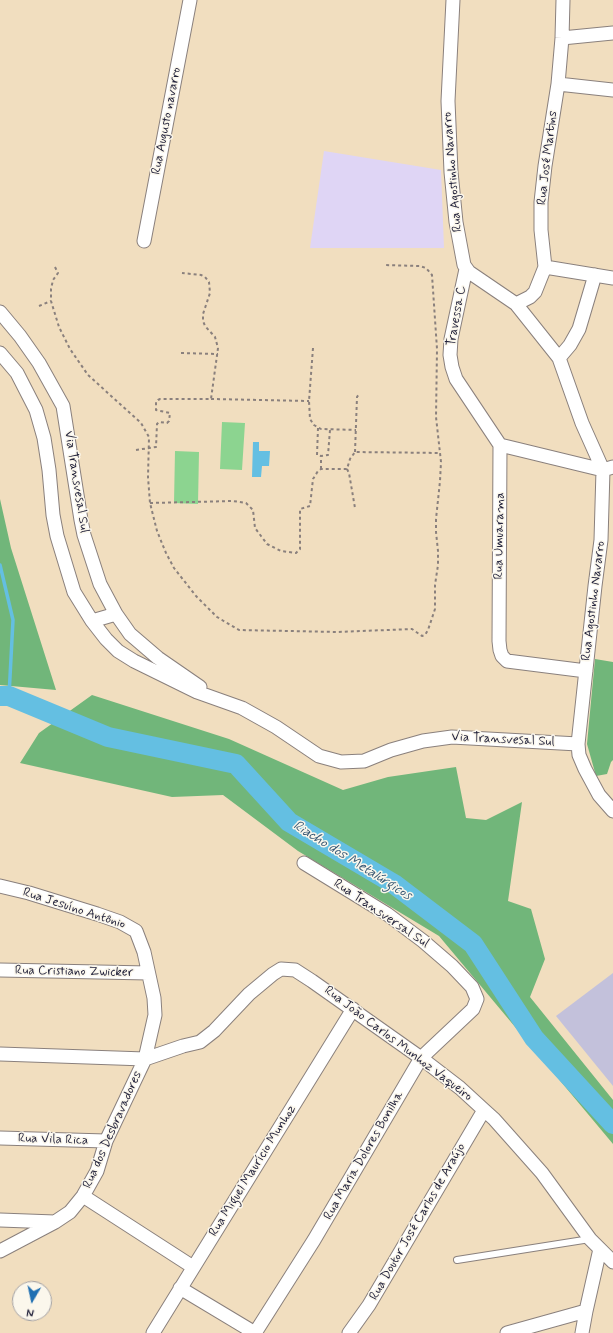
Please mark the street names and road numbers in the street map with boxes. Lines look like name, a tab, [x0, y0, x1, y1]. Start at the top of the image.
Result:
street label: Rua Augusto navarro	[149, 66, 185, 176]
street label: Rua José Martins	[534, 110, 562, 206]
street label: Rua Agostinho Navarro	[440, 111, 466, 233]
street label: Travessa C	[444, 284, 470, 348]
street label: Via Transvesal Sul	[60, 430, 92, 534]
street label: Rua Umuarama	[491, 492, 509, 580]
street label: Rua Agostinho Navarro	[579, 540, 609, 662]
street label: Via Transvesal Sul	[451, 730, 555, 750]
street label: Rua Transversal Sul	[330, 876, 432, 952]
street label: Rua Jesuíno Antônio	[21, 885, 127, 933]
street label: Rua Cristiano Zwicker	[15, 963, 133, 981]
street label: Rua João Carlos Munhoz Vaqueiro	[321, 983, 475, 1105]
street label: Rua dos Desbravadores	[80, 1069, 146, 1191]
street label: Rua Maria Dolores Bonilha	[321, 1089, 407, 1223]
street label: Rua Miguel Maurício Munhoz	[206, 1102, 300, 1240]
street label: Rua Vila Rica	[17, 1131, 89, 1149]
street label: Rua Doutor José Carlos de Araújo	[367, 1141, 469, 1303]

